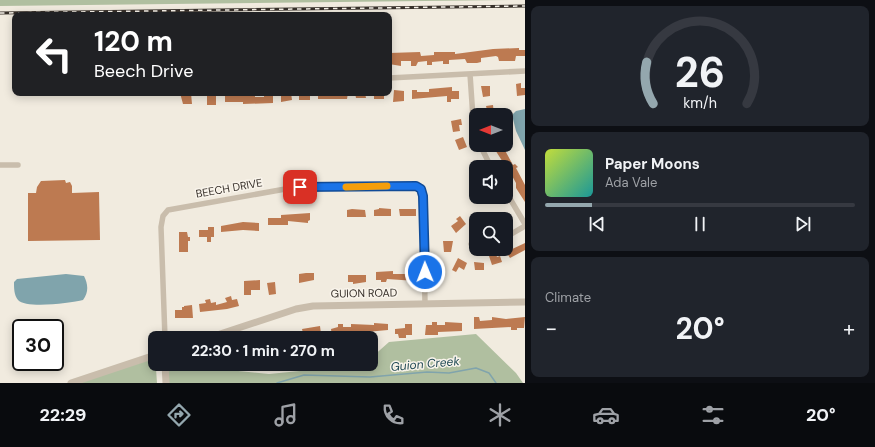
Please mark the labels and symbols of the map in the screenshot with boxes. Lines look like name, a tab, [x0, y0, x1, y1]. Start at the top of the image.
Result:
north arrow	[469, 108, 513, 152]
pin	[283, 170, 317, 204]
street label: BEECH DRIVE	[194, 175, 264, 201]
position arrow	[404, 251, 446, 293]
street label: GUION ROAD	[331, 285, 398, 301]
speed limit sign: 30	[12, 319, 64, 371]
water label: Guion Creek	[390, 353, 461, 375]

